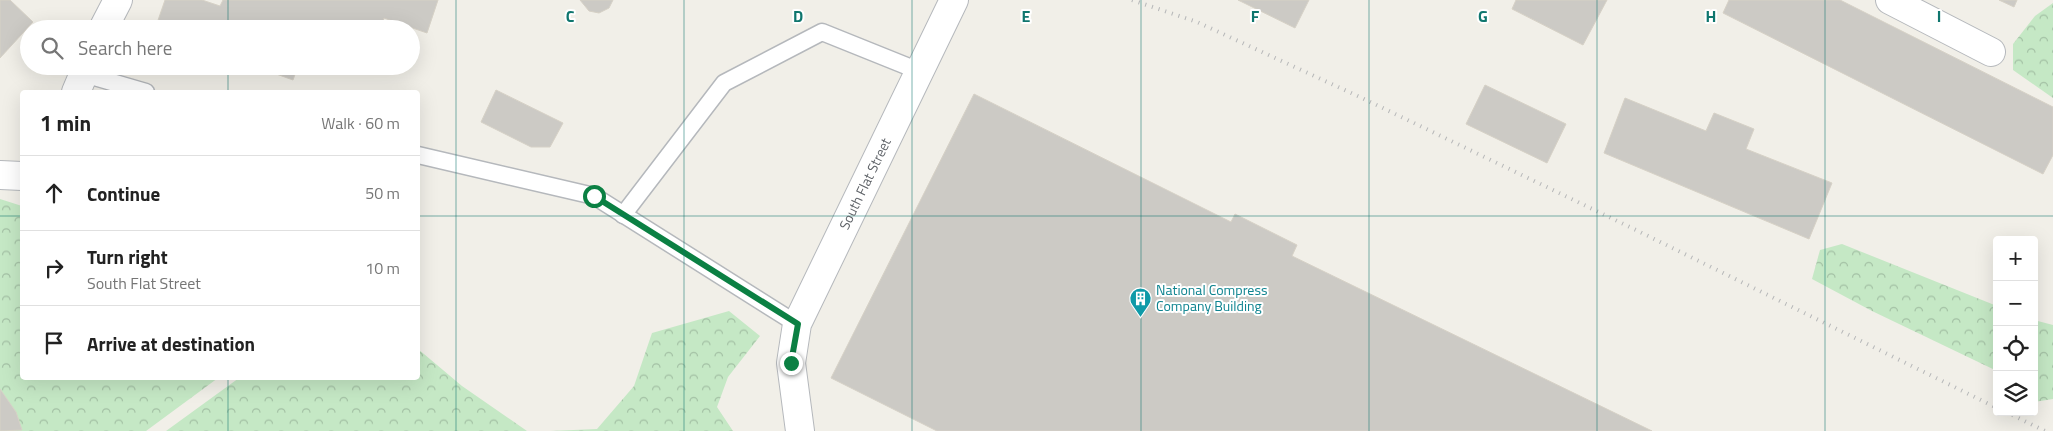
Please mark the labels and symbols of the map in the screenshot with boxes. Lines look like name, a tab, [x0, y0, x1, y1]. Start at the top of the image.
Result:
text: C	[566, 4, 575, 28]
text: D	[793, 4, 803, 28]
text: E	[1022, 4, 1031, 28]
text: F	[1251, 4, 1260, 28]
text: G	[1478, 4, 1488, 28]
text: H	[1706, 4, 1716, 28]
text: I	[1937, 4, 1941, 28]
street label: South Flat Street	[833, 134, 896, 233]
route start	[583, 185, 606, 208]
place label: National Compress Company Building	[1156, 279, 1267, 316]
building icon: National Compress Company Building	[1128, 286, 1152, 317]
route end	[780, 352, 803, 375]

